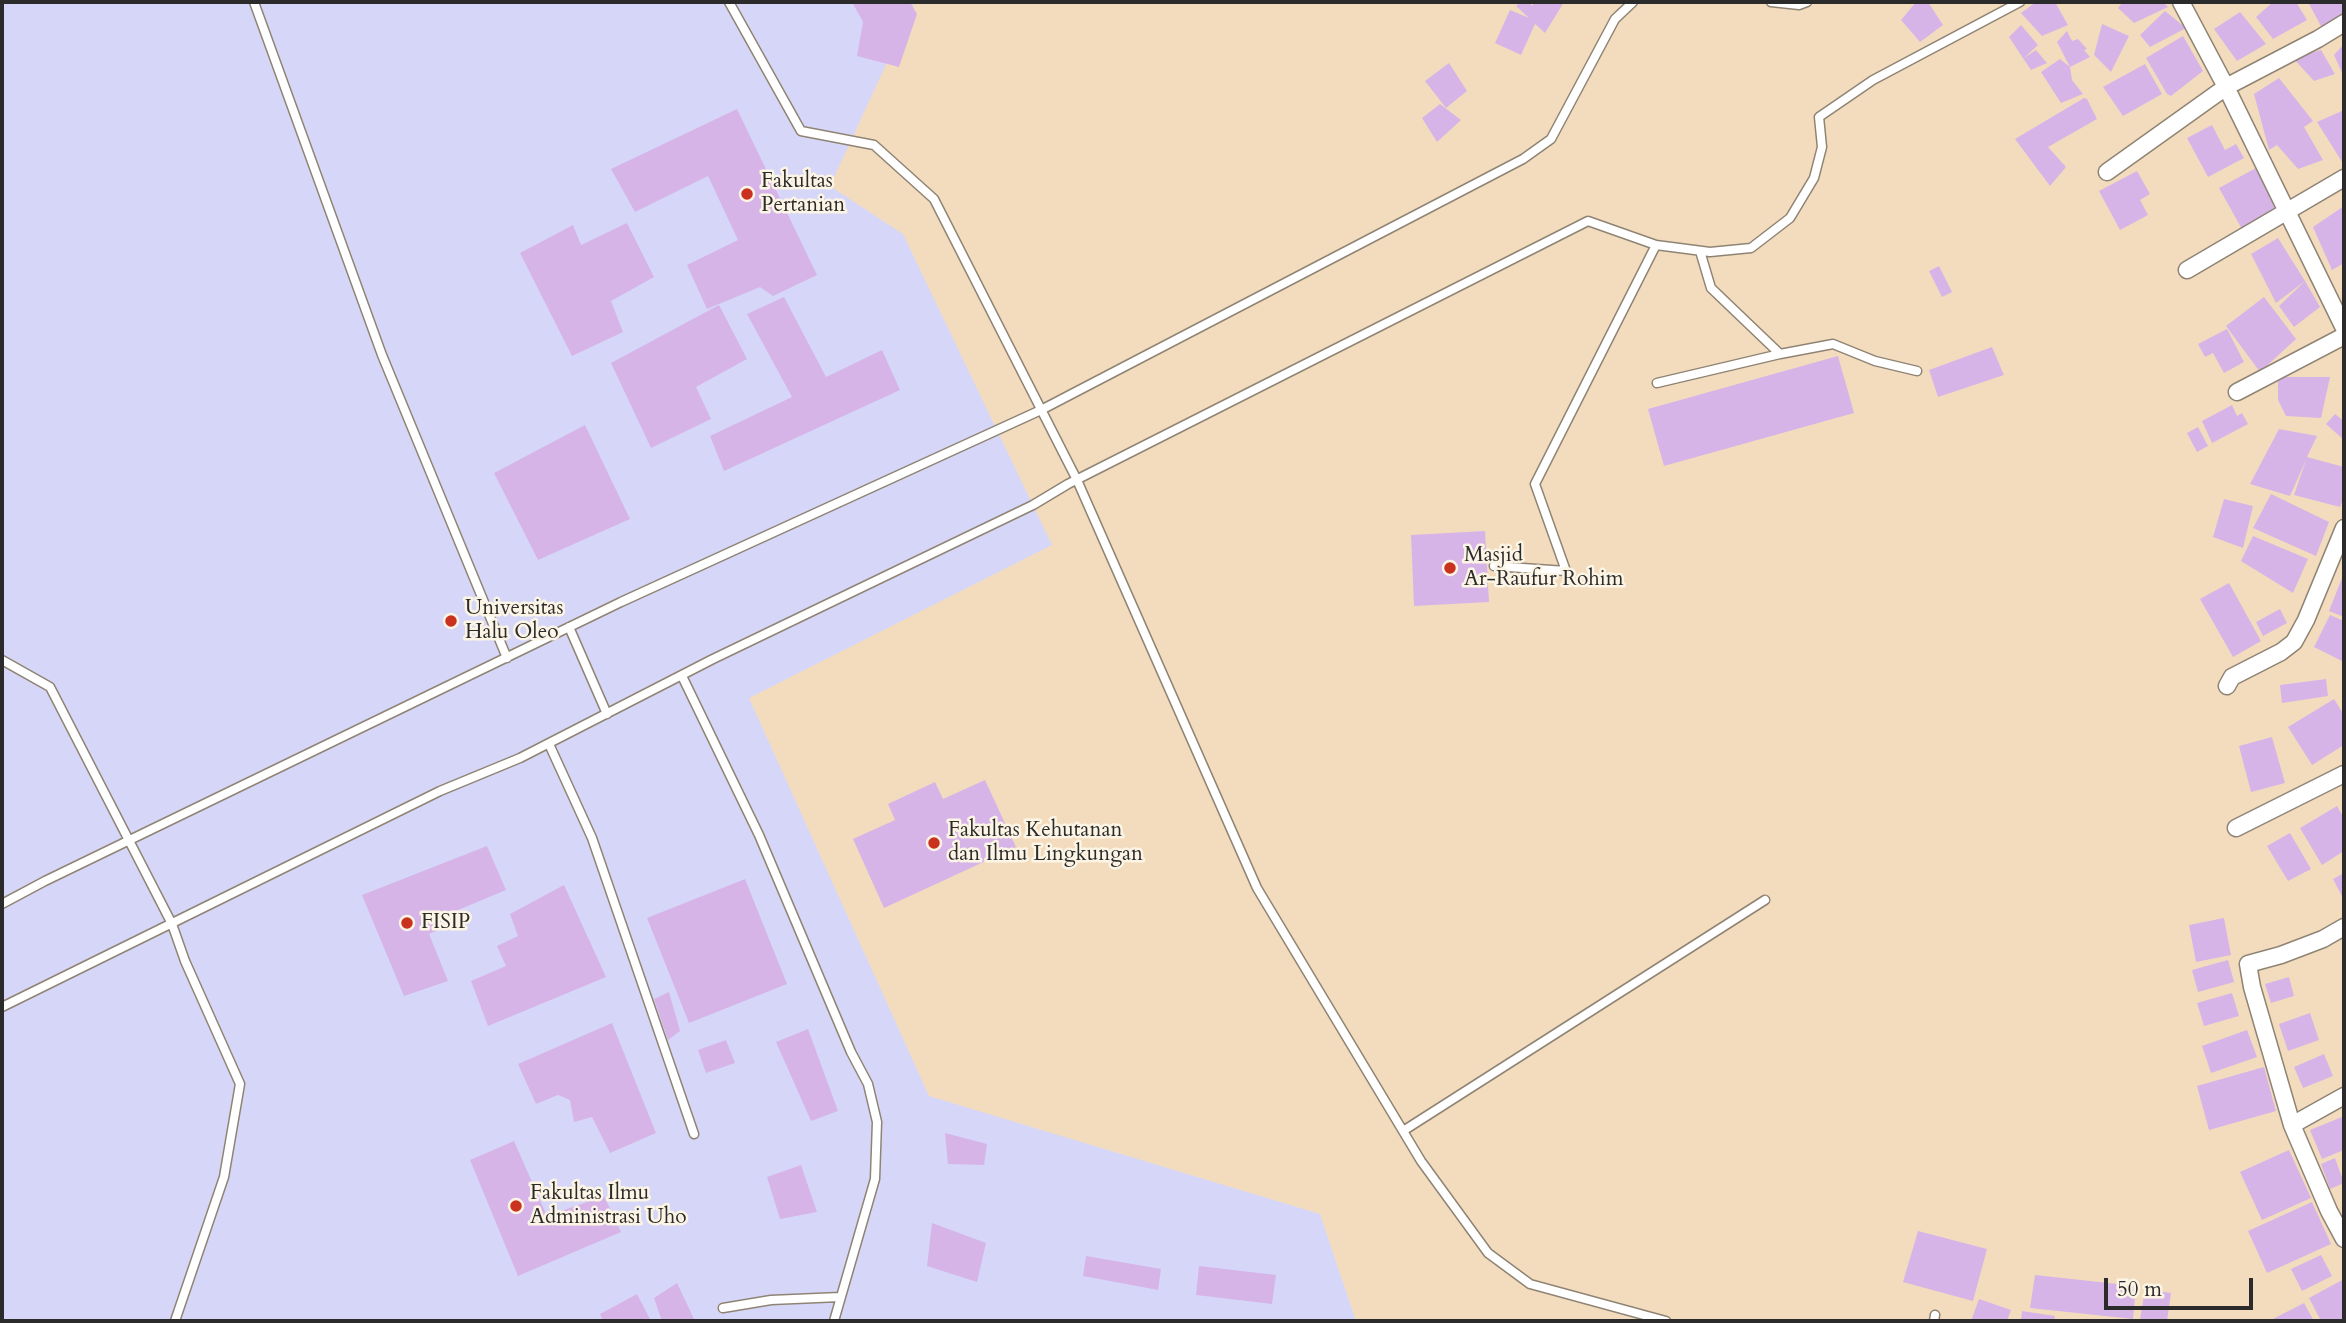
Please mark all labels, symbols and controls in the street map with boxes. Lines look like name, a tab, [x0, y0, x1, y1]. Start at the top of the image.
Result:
place label: Fakultas Pertanian	[761, 169, 845, 219]
marker: Fakultas Pertanian	[739, 186, 755, 202]
place label: Masjid Ar-Raufur Rohim	[1464, 543, 1623, 593]
marker: Masjid Ar-Raufur Rohim	[1442, 560, 1458, 576]
place label: Universitas Halu Oleo	[465, 596, 563, 646]
marker: Universitas Halu Oleo	[443, 613, 459, 629]
place label: Fakultas Kehutanan dan Ilmu Lingkungan	[948, 818, 1143, 868]
marker: Fakultas Kehutanan dan Ilmu Lingkungan	[926, 835, 942, 851]
place label: FISIP	[421, 910, 470, 936]
marker: FISIP	[399, 915, 415, 931]
place label: Fakultas Ilmu Administrasi Uho	[530, 1181, 687, 1231]
marker: Fakultas Ilmu Administrasi Uho	[508, 1198, 524, 1214]
scale bar	[2108, 1264, 2257, 1308]
text: 50 m	[2117, 1275, 2162, 1304]

